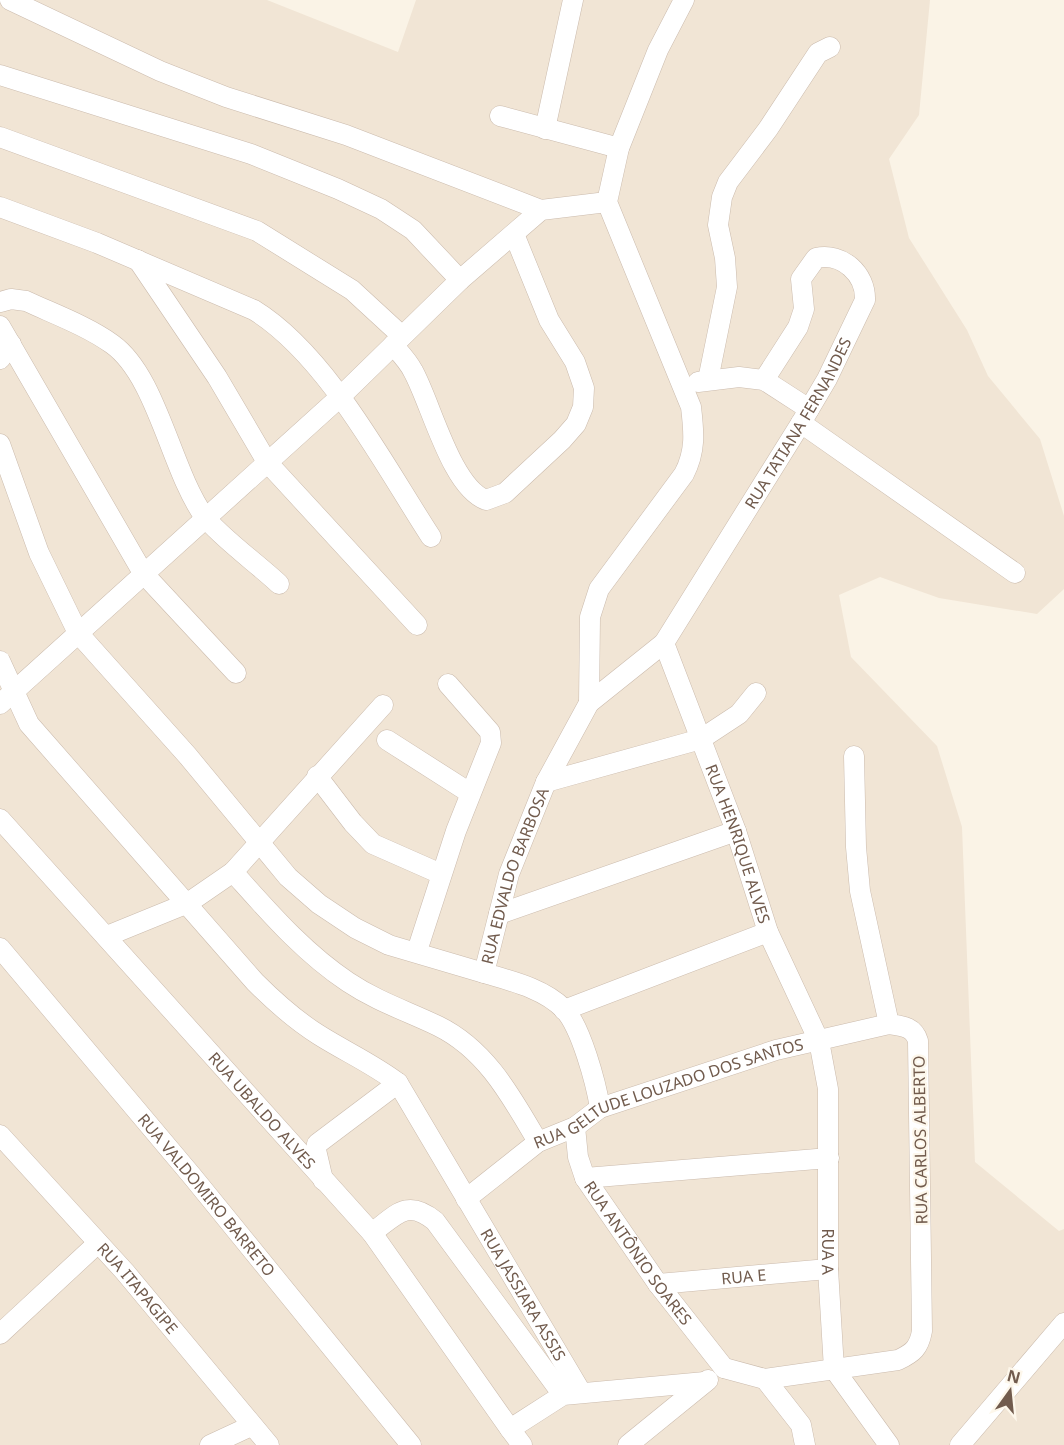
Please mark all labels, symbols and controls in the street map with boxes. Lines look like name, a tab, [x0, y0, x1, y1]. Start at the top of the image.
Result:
street label: RUA TATIANA FERNANDES	[739, 333, 857, 513]
street label: RUA HENRIQUE ALVES	[700, 761, 776, 926]
street label: RUA EDVALDO BARBOSA	[476, 784, 554, 966]
street label: RUA GELTUDE LOUZADO DOS SANTOS	[530, 1033, 806, 1154]
street label: RUA UBALDO ALVES	[203, 1047, 321, 1174]
street label: RUA CARLOS ALBERTO	[908, 1056, 932, 1224]
street label: RUA VALDOMIRO BARRETO	[133, 1109, 280, 1281]
street label: RUA ANTÔNIO SOARES	[579, 1176, 697, 1330]
street label: RUA JASSIARA ASSIS	[476, 1224, 571, 1365]
street label: RUA A	[817, 1228, 839, 1276]
street label: RUA ITAPAGIPE	[92, 1238, 183, 1339]
street label: RUA E	[720, 1264, 767, 1289]
north arrow	[980, 1361, 1040, 1421]
text: N	[1005, 1364, 1023, 1389]

